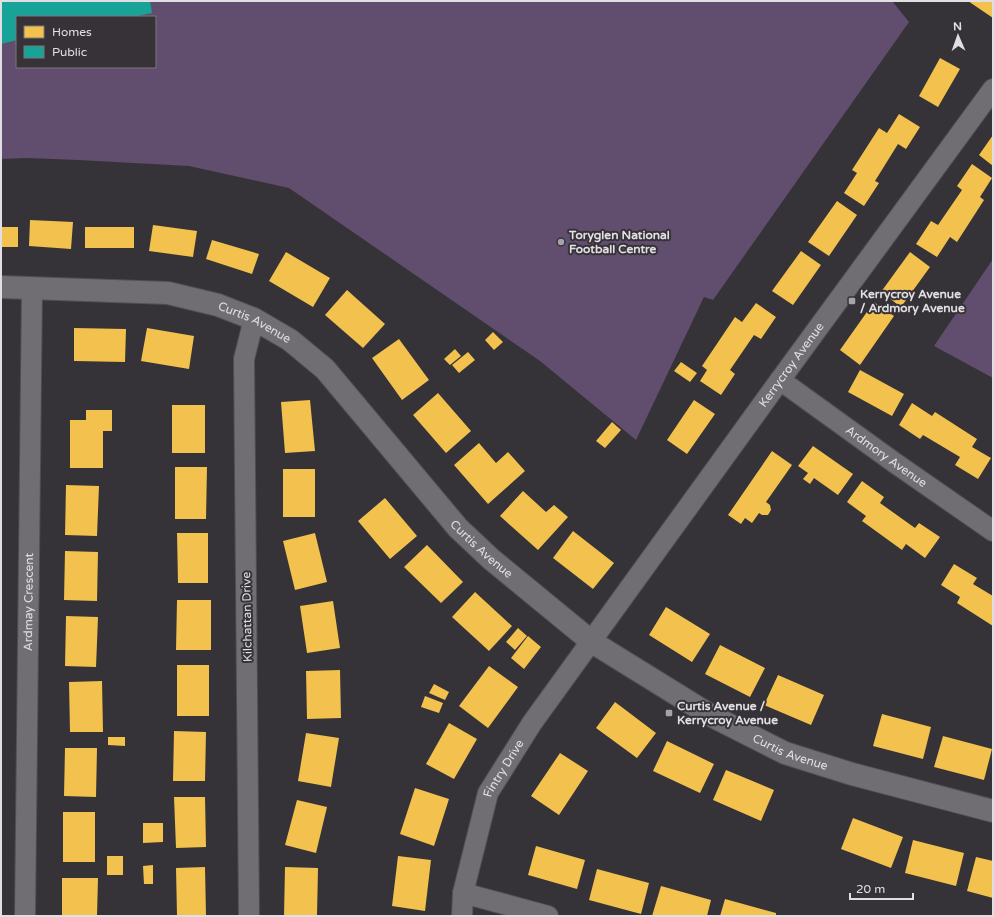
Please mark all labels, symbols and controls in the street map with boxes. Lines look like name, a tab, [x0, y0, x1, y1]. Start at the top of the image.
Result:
legend	[16, 16, 156, 68]
north arrow	[938, 16, 978, 56]
text: N	[953, 20, 962, 33]
text: Homes	[52, 25, 92, 39]
text: Public	[52, 45, 87, 59]
place label: Toryglen National Football Centre	[568, 228, 670, 256]
marker: Toryglen National Football Centre	[556, 237, 566, 247]
place label: Kerrycroy Avenue / Ardmory Avenue	[860, 287, 965, 316]
marker: Kerrycroy Avenue / Ardmory Avenue	[847, 296, 857, 306]
street label: Curtis Avenue	[216, 299, 294, 346]
street label: Kerrycroy Avenue	[756, 320, 827, 410]
street label: Ardmory Avenue	[843, 423, 930, 490]
street label: Curtis Avenue	[447, 517, 516, 581]
street label: Ardmay Crescent	[21, 552, 36, 651]
street label: Kilchattan Drive	[239, 572, 255, 662]
place label: Curtis Avenue / Kerrycroy Avenue	[677, 699, 778, 728]
marker: Curtis Avenue / Kerrycroy Avenue	[664, 708, 674, 718]
street label: Curtis Avenue	[750, 731, 830, 773]
street label: Fintry Drive	[480, 737, 527, 799]
scale bar	[850, 875, 913, 901]
text: 20 m	[856, 882, 885, 896]

